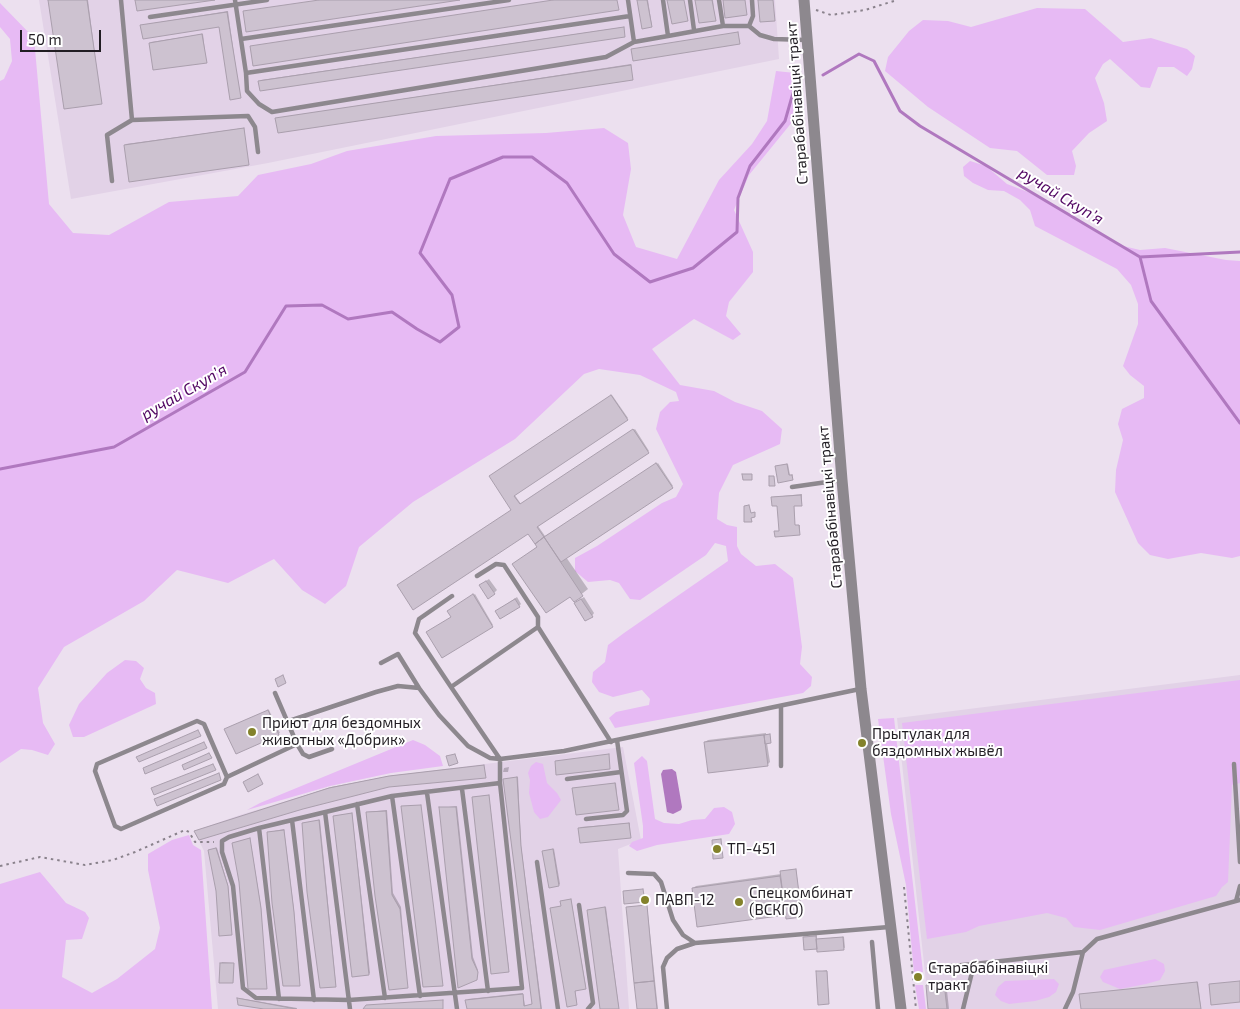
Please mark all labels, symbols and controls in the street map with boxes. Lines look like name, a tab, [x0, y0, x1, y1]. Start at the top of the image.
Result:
scale bar	[22, 20, 104, 52]
street label: Старабабінавіцкі тракт	[782, 21, 812, 185]
text: 50 m	[28, 30, 62, 48]
water label: ручай Скупʼя	[1015, 163, 1107, 229]
water label: ручай Скупʼя	[138, 360, 230, 424]
street label: Старабабінавіцкі тракт	[814, 425, 846, 589]
place label: Приют для бездомных животных «Добрик»	[262, 714, 421, 749]
place label: Прытулак для бяздомных жывёл	[872, 725, 1003, 760]
marker: Приют для бездомных животных «Добрик»	[246, 726, 258, 738]
marker: Прытулак для бяздомных жывёл	[856, 737, 868, 749]
place label: ТП-451	[727, 840, 776, 858]
marker: ТП-451	[711, 843, 723, 855]
place label: Спецкомбинат (ВСКГО)	[749, 884, 853, 919]
place label: ПАВП-12	[655, 891, 714, 909]
marker: ПАВП-12	[639, 894, 651, 906]
marker: Спецкомбинат (ВСКГО)	[733, 896, 745, 908]
place label: Старабабінавіцкі тракт	[928, 959, 1048, 994]
marker: Старабабінавіцкі тракт	[912, 971, 924, 983]

